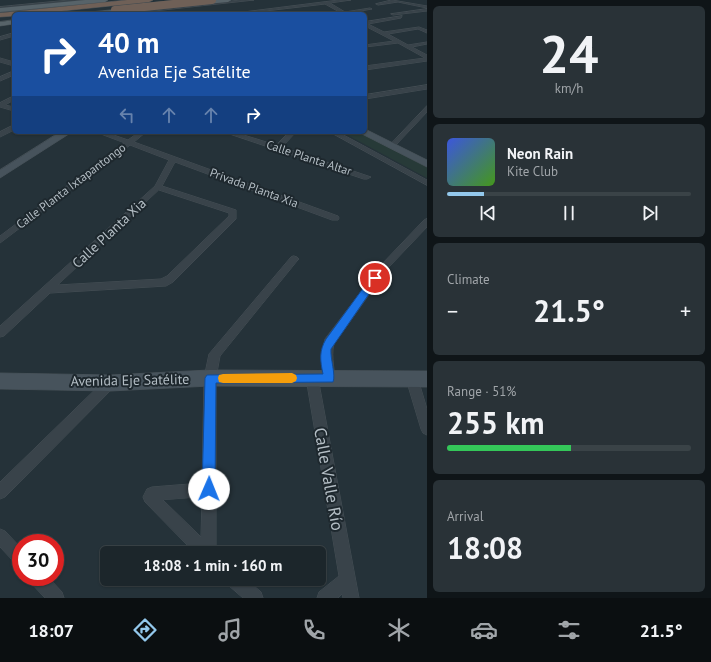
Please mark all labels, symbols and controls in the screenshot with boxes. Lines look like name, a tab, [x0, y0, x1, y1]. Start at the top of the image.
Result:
text: 24	[540, 20, 598, 87]
text: 40 m	[98, 24, 159, 61]
icon: right	[32, 28, 84, 80]
text: Avenida Eje Satélite	[98, 60, 251, 83]
text: km/h	[555, 80, 583, 97]
icon: left	[116, 104, 138, 126]
icon: ahead	[158, 104, 180, 126]
icon: ahead	[200, 104, 222, 126]
icon: right	[242, 104, 264, 126]
street label: Calle Planta Altar	[264, 137, 354, 178]
street label: Calle Planta Ixtapantongo	[13, 139, 128, 232]
text: Neon Rain	[507, 144, 573, 163]
text: Kite Club	[507, 163, 558, 180]
street label: Privada Planta Xia	[208, 165, 301, 211]
street label: Calle Planta Xia	[68, 194, 150, 272]
icon: previous	[477, 202, 499, 224]
icon: pause	[558, 202, 580, 224]
icon: next	[639, 202, 661, 224]
pin	[358, 261, 392, 295]
icon: arrive	[364, 267, 386, 289]
text: Climate	[447, 271, 490, 288]
text: 21.5°	[533, 291, 605, 330]
text: −	[447, 297, 458, 325]
text: +	[680, 297, 691, 325]
street label: Avenida Eje Satélite	[70, 370, 190, 390]
text: Range · 51%	[447, 383, 516, 400]
text: 255 km	[447, 403, 545, 442]
street label: Calle Valle Río	[309, 426, 349, 532]
position arrow	[188, 468, 230, 510]
text: Arrival	[447, 508, 483, 525]
text: 18:08	[447, 528, 523, 567]
speed limit sign: 30	[12, 534, 64, 586]
text: 18:08 · 1 min · 160 m	[144, 556, 282, 575]
icon: directions	[131, 616, 159, 644]
icon: music	[216, 616, 244, 644]
icon: phone	[300, 616, 328, 644]
icon: climate	[385, 616, 413, 644]
icon: car	[470, 616, 498, 644]
icon: filters	[555, 616, 583, 644]
text: 18:07	[28, 619, 74, 642]
text: 21.5°	[640, 619, 683, 642]

